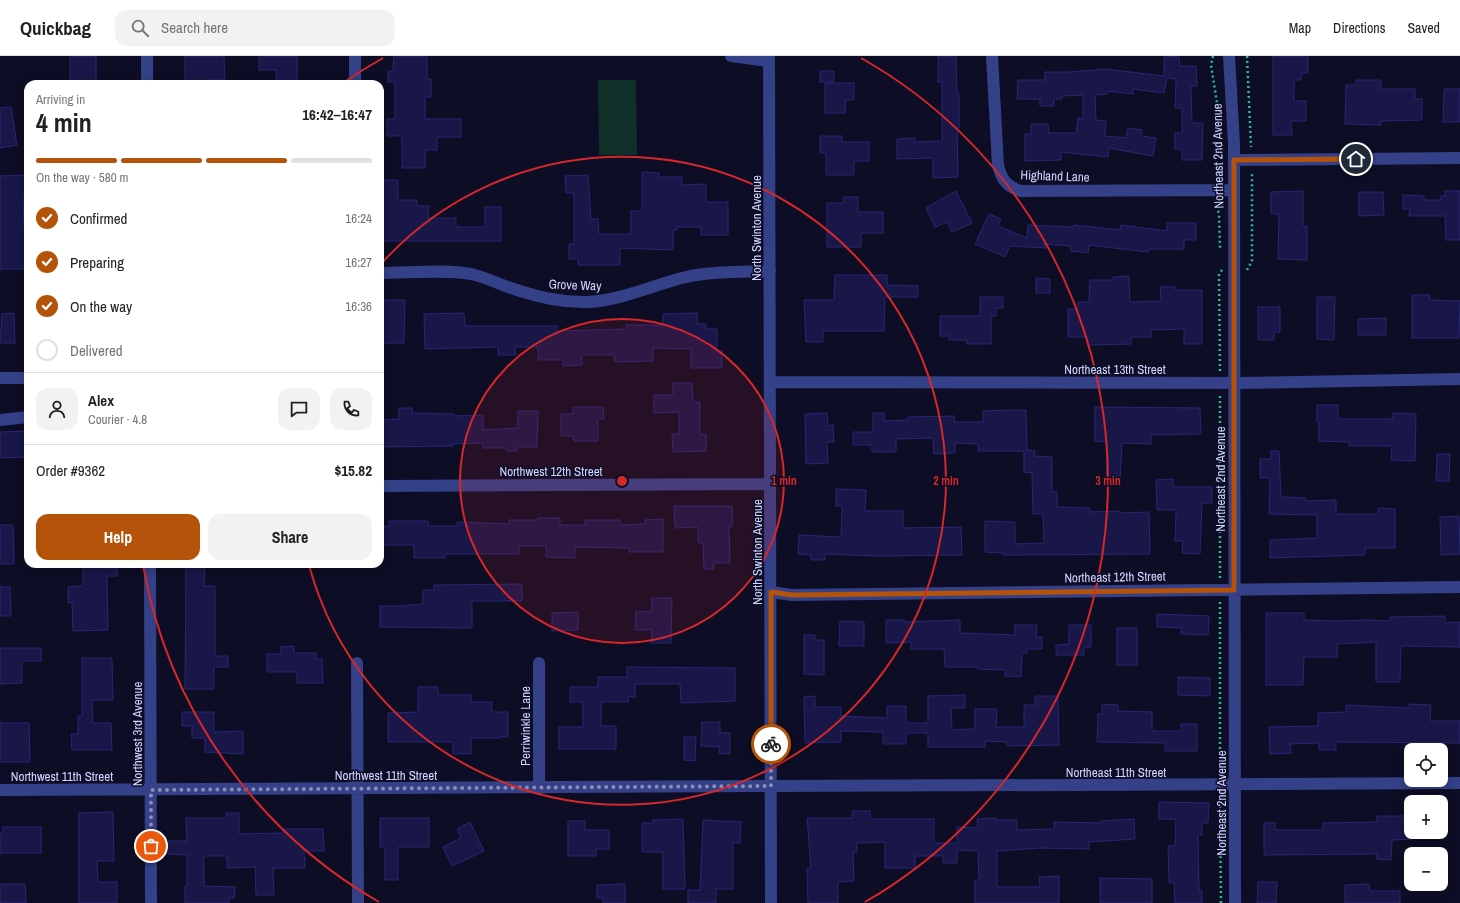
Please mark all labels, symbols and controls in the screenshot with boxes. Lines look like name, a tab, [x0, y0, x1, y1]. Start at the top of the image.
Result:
search box	[115, 10, 395, 46]
text: Quickbag	[20, 15, 91, 41]
icon: search	[129, 17, 151, 39]
text: Search here	[161, 17, 228, 38]
text: Map	[1289, 19, 1311, 37]
text: Directions	[1333, 19, 1385, 37]
text: Saved	[1407, 19, 1440, 37]
text: Arriving in	[36, 91, 85, 108]
street label: Northeast 2nd Avenue	[1209, 103, 1227, 209]
text: 16:42–16:47	[302, 104, 372, 125]
text: 4 min	[36, 105, 92, 140]
pin	[1339, 142, 1373, 176]
icon: home	[1345, 148, 1367, 170]
street label: Highland Lane	[1020, 166, 1090, 186]
text: On the way · 580 m	[36, 169, 128, 186]
street label: North Swinton Avenue	[748, 175, 765, 281]
icon: check	[36, 207, 58, 229]
text: Confirmed	[70, 208, 127, 229]
text: 16:24	[345, 210, 372, 227]
icon: check	[36, 251, 58, 273]
text: Preparing	[70, 252, 124, 273]
text: 16:27	[345, 254, 372, 271]
street label: Grove Way	[548, 276, 602, 294]
icon: check	[36, 295, 58, 317]
text: On the way	[70, 296, 132, 317]
text: 16:36	[345, 298, 372, 315]
text: Delivered	[70, 340, 123, 361]
street label: Northeast 13th Street	[1064, 361, 1166, 378]
button: person	[36, 388, 78, 430]
button: chat	[278, 388, 320, 430]
button: phone	[330, 388, 372, 430]
text: Alex	[88, 390, 114, 411]
text: Courier · 4.8	[88, 411, 147, 428]
street label: Northeast 2nd Avenue	[1212, 426, 1229, 532]
text: Order #9362	[36, 460, 105, 481]
text: $15.82	[334, 460, 372, 481]
street label: Northwest 12th Street	[499, 463, 603, 480]
text: 1 min	[771, 473, 797, 489]
text: 2 min	[933, 473, 959, 489]
text: 3 min	[1095, 473, 1121, 489]
centre of rings	[615, 474, 629, 488]
street label: North Swinton Avenue	[749, 499, 766, 605]
button: Help	[36, 514, 200, 560]
button: Share	[208, 514, 372, 560]
street label: Northeast 12th Street	[1064, 568, 1166, 586]
street label: Northwest 3rd Avenue	[129, 682, 146, 786]
street label: Perriwinkle Lane	[517, 686, 534, 766]
courier	[751, 724, 791, 764]
icon: bike	[760, 733, 782, 755]
map controls	[1404, 743, 1448, 891]
button: locate	[1404, 743, 1448, 787]
street label: Northeast 2nd Avenue	[1213, 750, 1230, 856]
street label: Northeast 11th Street	[1066, 764, 1166, 781]
street label: Northwest 11th Street	[335, 767, 437, 784]
street label: Northwest 11th Street	[11, 768, 113, 785]
button: +	[1404, 795, 1448, 839]
pin	[134, 829, 168, 863]
icon: bag	[140, 835, 162, 857]
button: −	[1404, 847, 1448, 891]

